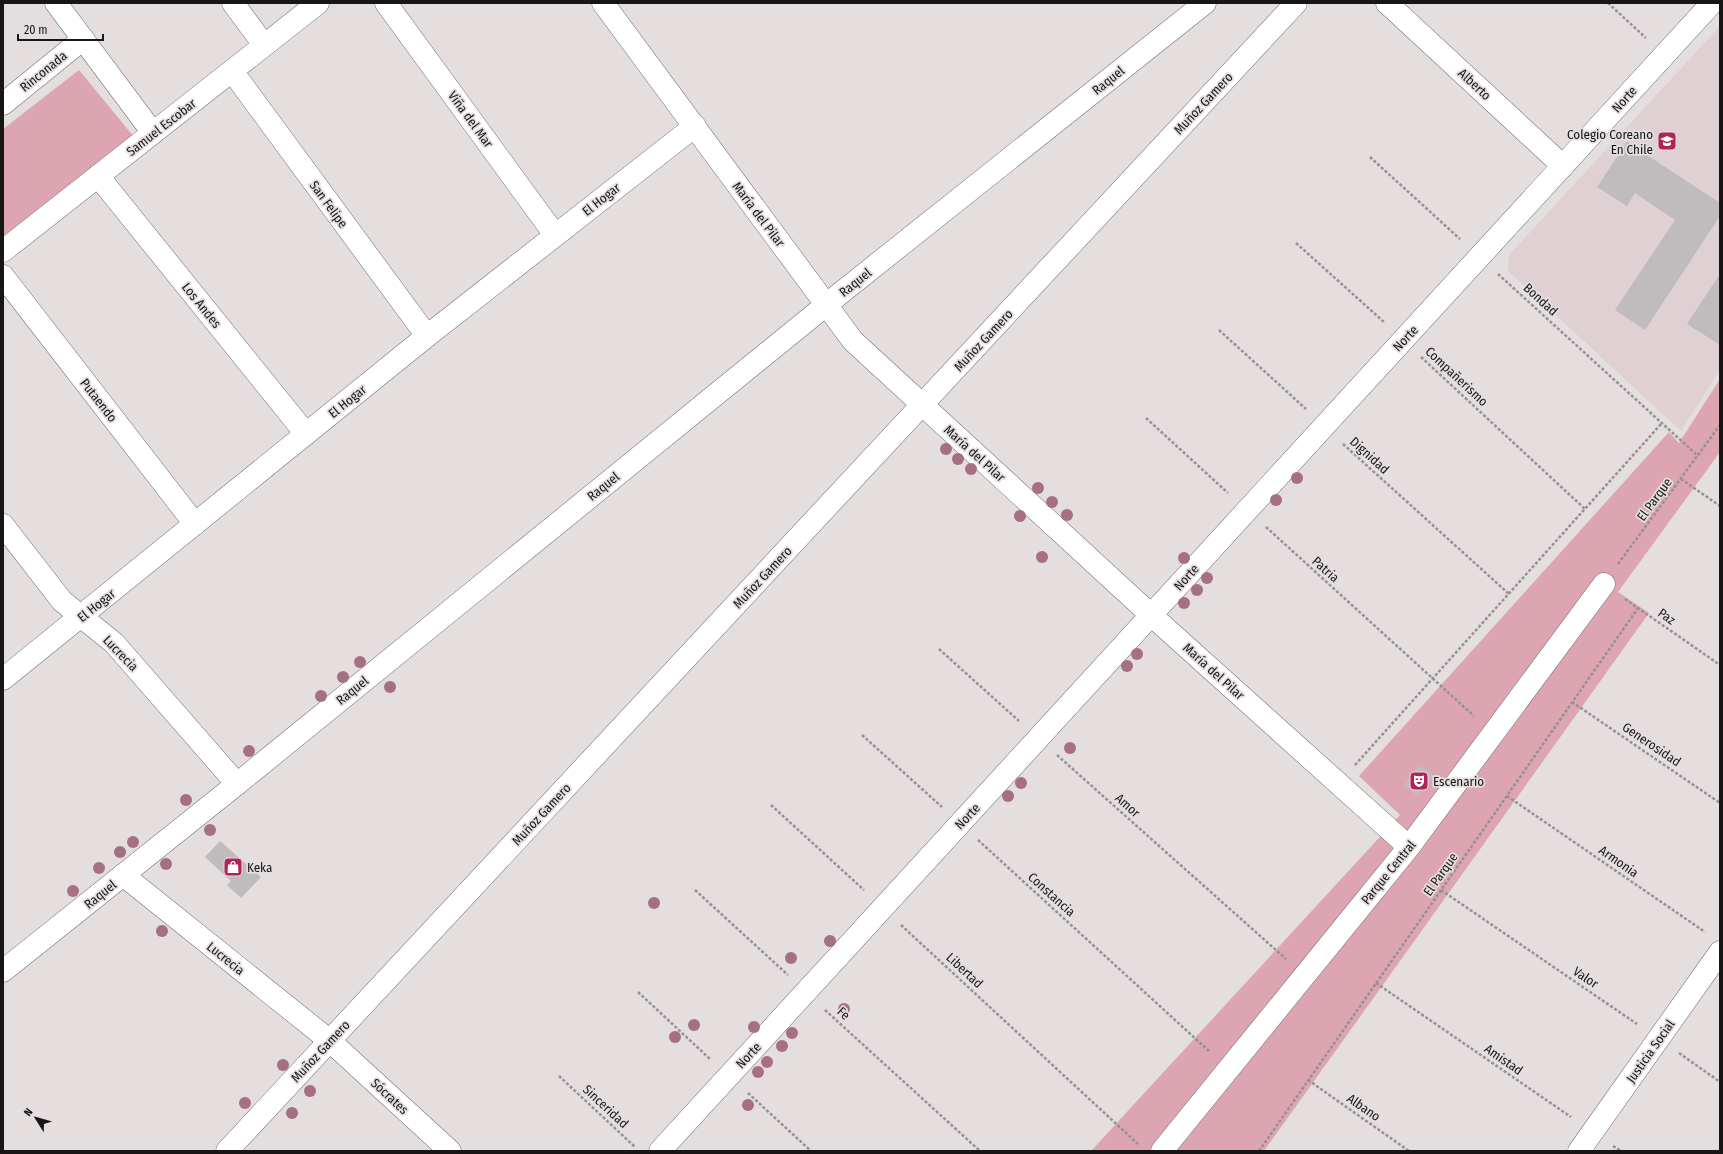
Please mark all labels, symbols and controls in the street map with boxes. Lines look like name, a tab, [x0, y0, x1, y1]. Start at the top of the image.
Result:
scale bar	[18, 16, 103, 42]
text: 20 m	[24, 23, 48, 37]
street label: Rinconada	[17, 48, 70, 95]
street label: Raquel	[1089, 63, 1128, 98]
street label: Alberto	[1455, 66, 1494, 103]
street label: Muñoz Gamero	[1171, 69, 1236, 137]
street label: Norte	[1609, 83, 1640, 115]
street label: Viña del Mar	[445, 88, 496, 151]
street label: Samuel Escobar	[124, 95, 199, 159]
place label: Colegio Coreano En Chile	[1567, 127, 1653, 157]
school or university icon: Colegio Coreano En Chile	[1656, 130, 1678, 152]
street label: San Felipe	[307, 178, 351, 231]
street label: María del Pilar	[729, 179, 788, 250]
street label: El Hogar	[579, 180, 624, 219]
street label: Raquel	[836, 265, 875, 300]
street label: Los Andes	[179, 280, 225, 331]
street label: Bondad	[1520, 280, 1561, 319]
street label: Muñoz Gamero	[951, 306, 1016, 374]
street label: Norte	[1390, 322, 1421, 354]
street label: Compañerismo	[1422, 344, 1491, 409]
street label: Putaendo	[77, 376, 120, 425]
street label: El Hogar	[326, 381, 369, 421]
street label: María del Pilar	[941, 422, 1009, 485]
street label: Dignidad	[1347, 434, 1392, 477]
street label: Raquel	[584, 469, 623, 504]
street label: El Parque	[1634, 475, 1675, 524]
street label: Muñoz Gamero	[730, 543, 795, 611]
street label: Patria	[1309, 553, 1342, 585]
street label: Norte	[1171, 561, 1202, 593]
street label: El Hogar	[75, 585, 118, 625]
street label: Paz	[1655, 605, 1678, 628]
street label: Lucrecia	[100, 632, 141, 674]
street label: María del Pilar	[1180, 640, 1248, 703]
street label: Raquel	[333, 673, 372, 708]
street label: Generosidad	[1620, 719, 1684, 769]
theatre icon: Escenario	[1408, 770, 1430, 792]
place label: Escenario	[1433, 774, 1484, 789]
street label: Muñoz Gamero	[509, 780, 574, 848]
street label: Amor	[1112, 790, 1144, 821]
street label: Norte	[952, 800, 983, 832]
street label: Parque Central	[1358, 837, 1419, 907]
street label: Armonia	[1596, 842, 1641, 880]
street label: El Parque	[1420, 850, 1461, 899]
shop icon: Keka	[222, 856, 244, 878]
place label: Keka	[247, 860, 272, 875]
street label: Constancia	[1025, 869, 1078, 919]
street label: Raquel	[81, 877, 120, 912]
street label: Lucrecia	[204, 939, 247, 978]
street label: Libertad	[943, 950, 986, 991]
street label: Valor	[1570, 964, 1602, 991]
street label: Fe	[834, 1004, 853, 1023]
street label: Justicia Social	[1623, 1016, 1678, 1086]
street label: Muñoz Gamero	[288, 1017, 353, 1085]
street label: Norte	[733, 1039, 764, 1071]
street label: Amistad	[1482, 1041, 1526, 1078]
street label: Sócrates	[368, 1075, 412, 1118]
street label: Sinceridad	[580, 1082, 631, 1131]
street label: Albano	[1344, 1091, 1383, 1124]
north arrow	[16, 1098, 56, 1138]
text: N	[21, 1106, 36, 1119]

